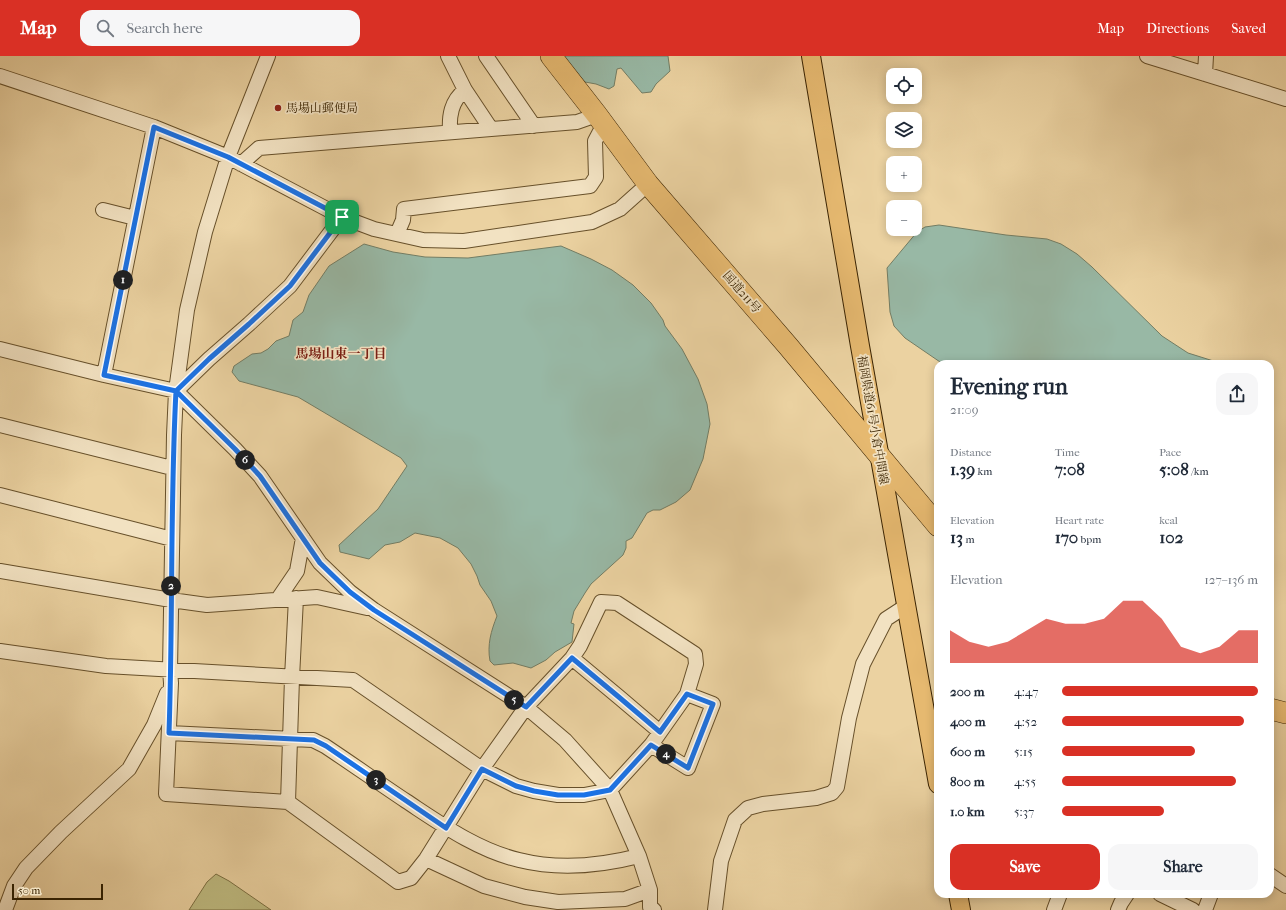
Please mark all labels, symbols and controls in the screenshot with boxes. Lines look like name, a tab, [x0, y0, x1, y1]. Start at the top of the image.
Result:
search box	[80, 10, 360, 46]
text: Map	[20, 17, 56, 39]
icon: search	[94, 17, 116, 39]
text: Search here	[126, 19, 203, 37]
text: Map	[1097, 20, 1124, 37]
text: Directions	[1146, 20, 1209, 37]
text: Saved	[1231, 20, 1266, 37]
map controls	[886, 68, 922, 236]
button: locate	[886, 68, 922, 104]
place label: 馬場山郵便局	[286, 101, 358, 115]
marker: 馬場山郵便局	[273, 103, 283, 113]
button: layers	[886, 112, 922, 148]
button: +	[886, 156, 922, 192]
pin	[325, 200, 359, 234]
button: −	[886, 200, 922, 236]
icon: arrive	[331, 206, 353, 228]
street label: 国道211号	[720, 268, 764, 316]
pin: 1	[113, 270, 133, 290]
text: 1	[121, 273, 125, 286]
district label: 馬場山東一丁目	[295, 346, 387, 361]
street label: 福岡県道61号小倉中間線	[855, 354, 891, 486]
button: share	[1216, 373, 1258, 415]
text: Evening run	[950, 374, 1068, 400]
text: 21:09	[950, 402, 978, 417]
text: Distance	[950, 446, 991, 459]
text: Time	[1055, 446, 1080, 459]
text: Pace	[1159, 446, 1181, 459]
pin: 6	[235, 450, 255, 470]
text: 6	[242, 453, 248, 466]
text: 1.39	[950, 459, 975, 479]
text: 7:08	[1055, 459, 1085, 479]
text: 5:08	[1159, 459, 1189, 479]
text: km	[975, 465, 992, 478]
text: /km	[1189, 465, 1209, 478]
text: Elevation	[950, 514, 994, 527]
text: Heart rate	[1055, 514, 1104, 527]
text: kcal	[1159, 514, 1178, 527]
text: 13	[950, 527, 963, 547]
text: 170	[1055, 527, 1078, 547]
text: 102	[1159, 527, 1183, 547]
text: m	[963, 533, 975, 546]
text: bpm	[1078, 533, 1101, 546]
text: Elevation	[950, 572, 1003, 587]
text: 127–136 m	[1204, 572, 1258, 587]
pin: 2	[161, 576, 181, 596]
text: 2	[168, 579, 174, 592]
text: 200 m	[950, 684, 985, 699]
text: 4:47	[1014, 684, 1038, 699]
pin: 5	[504, 690, 524, 710]
text: 5	[512, 693, 516, 706]
text: 400 m	[950, 714, 986, 729]
text: 4:52	[1014, 714, 1037, 729]
pin: 4	[656, 744, 676, 764]
text: 600 m	[950, 744, 985, 759]
text: 5:15	[1014, 744, 1033, 759]
text: 4	[663, 747, 669, 760]
pin: 3	[366, 770, 386, 790]
text: 3	[374, 773, 378, 786]
text: 800 m	[950, 774, 984, 789]
text: 4:55	[1014, 774, 1036, 789]
text: 1.0 km	[950, 804, 985, 819]
text: 5:37	[1014, 804, 1034, 819]
button: Save	[950, 844, 1100, 890]
button: Share	[1108, 844, 1258, 890]
scale bar	[12, 882, 103, 901]
text: 50 m	[18, 884, 40, 897]

